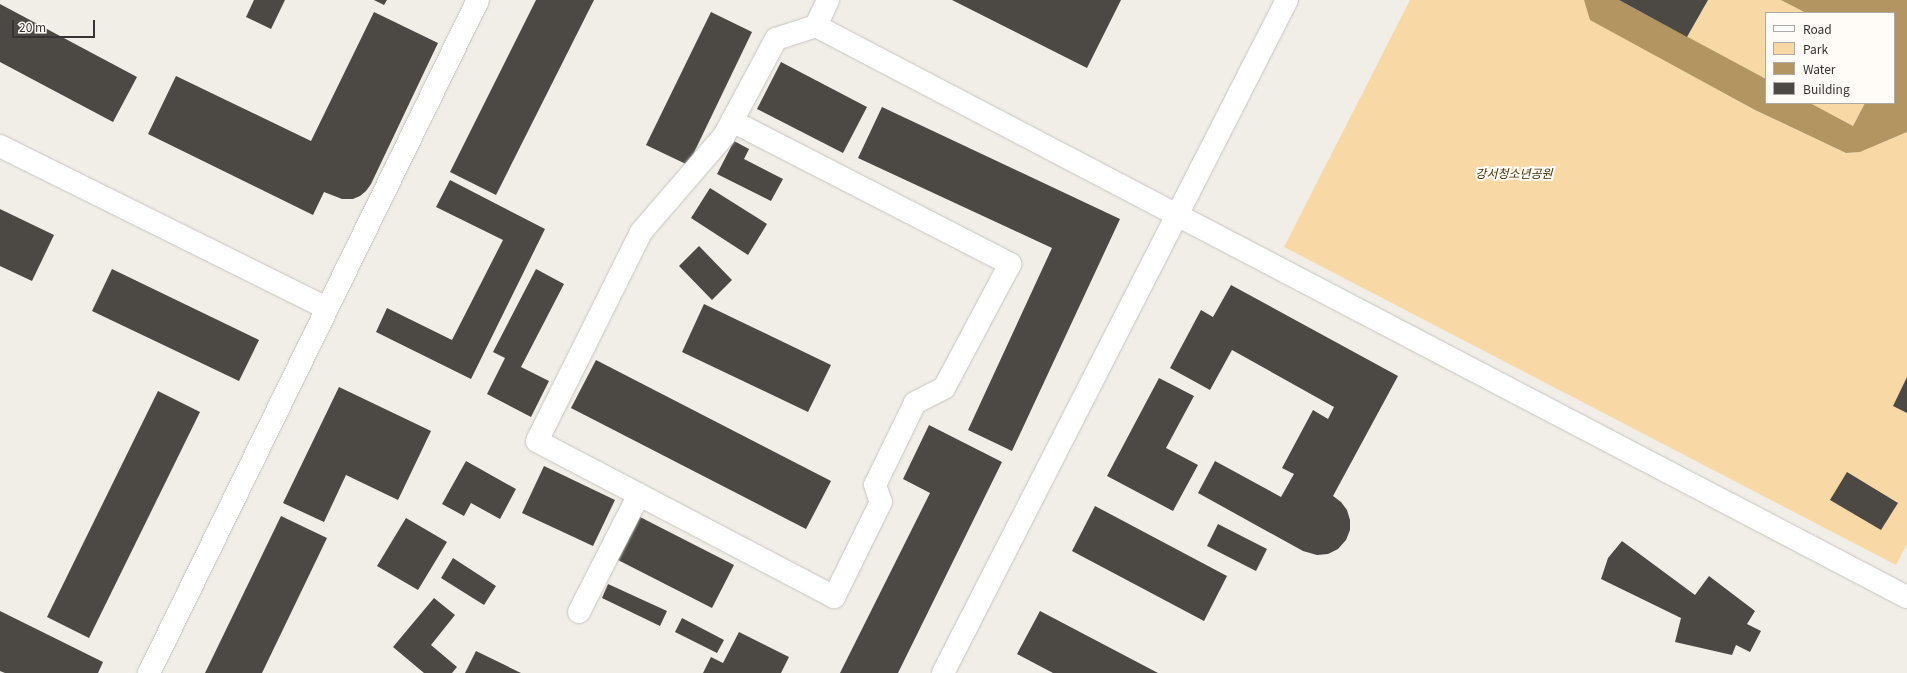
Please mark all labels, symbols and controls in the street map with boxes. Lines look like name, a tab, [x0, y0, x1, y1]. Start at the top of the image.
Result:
scale bar	[14, 12, 97, 38]
legend	[1765, 12, 1895, 104]
text: 20 m	[19, 18, 46, 35]
text: Road	[1803, 20, 1832, 37]
text: Park	[1803, 40, 1828, 57]
text: Water	[1803, 60, 1835, 77]
text: Building	[1803, 80, 1850, 97]
park label: 강서청소년공원	[1475, 166, 1553, 180]

